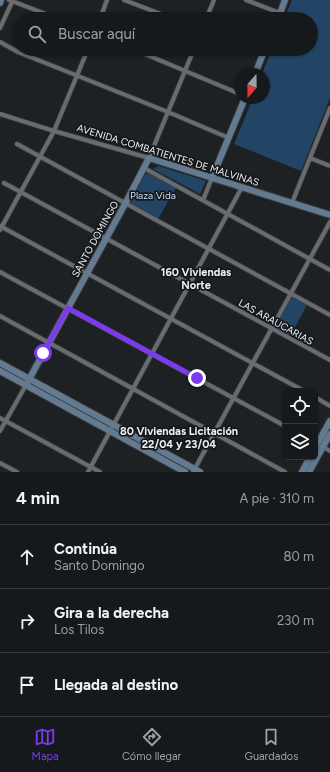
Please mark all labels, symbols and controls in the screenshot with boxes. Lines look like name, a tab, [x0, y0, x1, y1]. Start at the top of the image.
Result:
search box	[12, 12, 318, 56]
icon: search	[26, 23, 48, 45]
text: Buscar aquí	[58, 25, 135, 43]
north arrow	[234, 68, 270, 104]
street label: AVENIDA COMBATIENTES DE MALVINAS	[75, 121, 261, 189]
park label: Plaza Vida	[130, 189, 176, 202]
street label: SANTO DOMINGO	[69, 198, 121, 279]
district label: 160 Viviendas Norte	[161, 266, 231, 292]
street label: LAS ARAUCARIAS	[236, 296, 316, 348]
route start	[34, 344, 52, 362]
route end	[188, 369, 206, 387]
map controls	[282, 388, 318, 460]
button: locate	[282, 388, 318, 424]
button: layers	[282, 424, 318, 460]
district label: 80 Viviendas Licitación 22/04 y 23/04	[120, 425, 238, 451]
text: 4 min	[16, 488, 60, 508]
text: A pie · 310 m	[239, 491, 314, 506]
text: Continúa	[54, 540, 117, 558]
icon: ahead	[16, 546, 38, 568]
text: 80 m	[283, 549, 314, 564]
text: Santo Domingo	[54, 558, 145, 573]
text: Gira a la derecha	[54, 604, 169, 622]
icon: right	[16, 610, 38, 632]
text: 230 m	[277, 613, 314, 628]
text: Los Tilos	[54, 622, 104, 637]
icon: arrive	[16, 674, 38, 696]
text: Llegada al destino	[54, 676, 178, 694]
tab: Mapa	[32, 726, 59, 763]
tab: Cómo llegar	[122, 726, 181, 763]
tab: Guardados	[245, 726, 298, 763]

